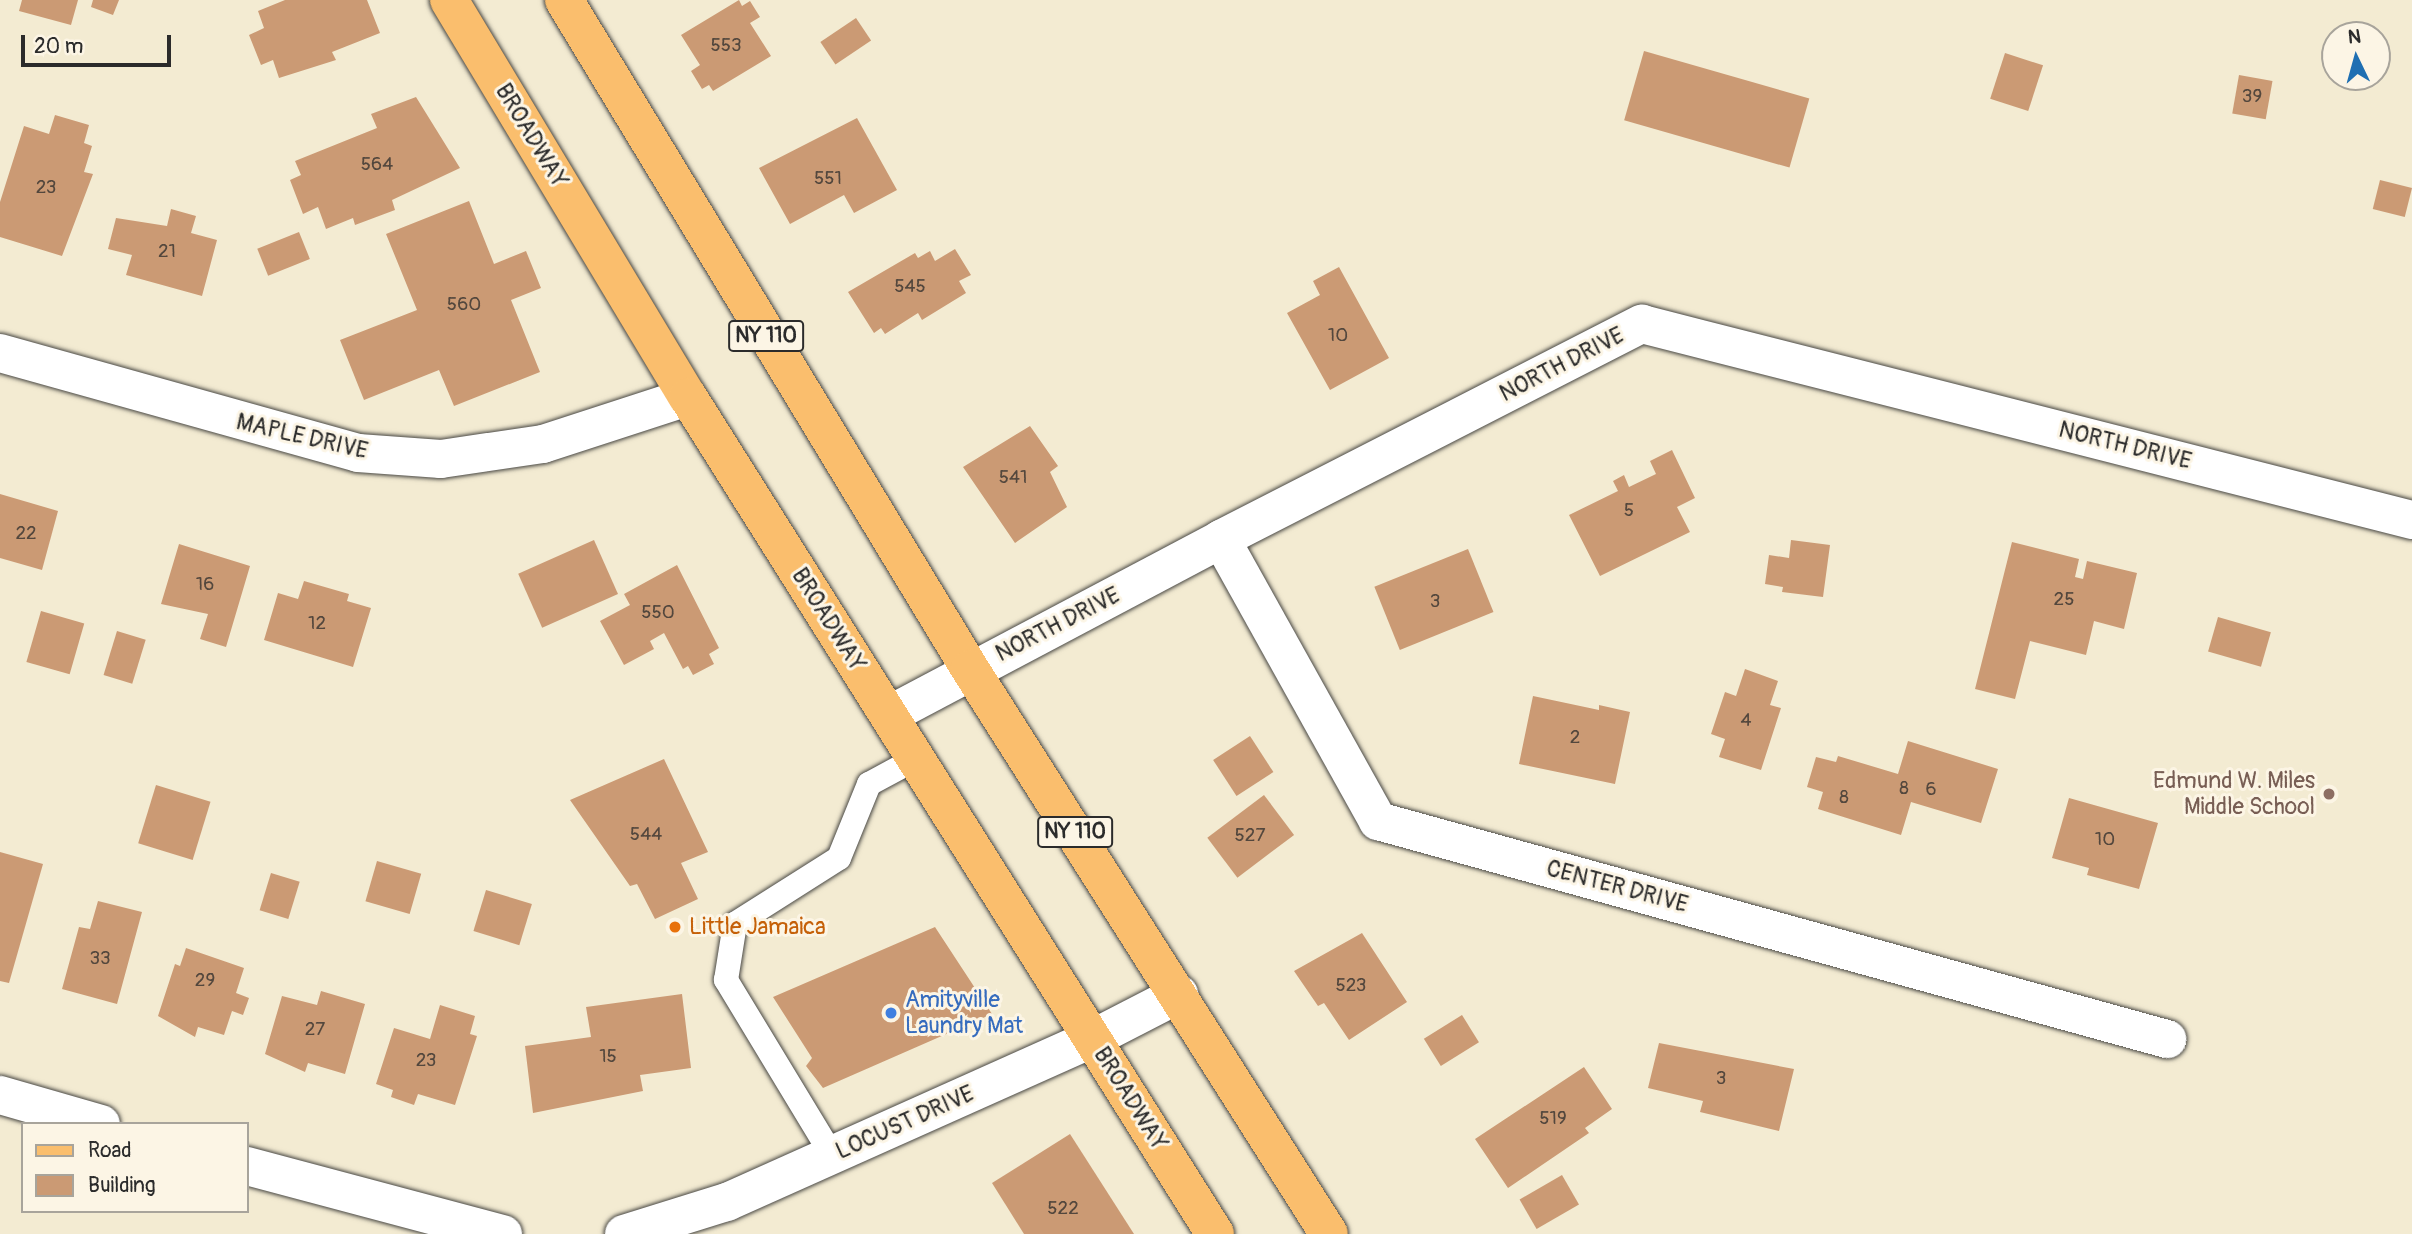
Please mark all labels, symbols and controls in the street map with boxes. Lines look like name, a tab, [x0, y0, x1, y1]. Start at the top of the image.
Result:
scale bar	[24, 21, 175, 65]
north arrow	[2321, 21, 2391, 91]
text: N	[2347, 25, 2362, 50]
text: 20 m	[34, 33, 83, 60]
house number: 553	[710, 35, 742, 57]
street label: BROADWAY	[489, 79, 573, 193]
house number: 39	[2242, 86, 2262, 108]
house number: 564	[361, 154, 393, 176]
house number: 551	[814, 168, 842, 190]
house number: 23	[36, 177, 56, 199]
house number: 21	[158, 241, 176, 263]
house number: 545	[894, 276, 926, 298]
house number: 560	[447, 294, 481, 316]
road number: NY 110	[728, 318, 804, 354]
street label: NORTH DRIVE	[1495, 322, 1629, 408]
house number: 10	[1328, 325, 1348, 347]
street label: MAPLE DRIVE	[234, 408, 370, 466]
street label: NORTH DRIVE	[2056, 416, 2194, 476]
house number: 541	[999, 467, 1027, 489]
house number: 5	[1624, 500, 1634, 522]
house number: 22	[15, 523, 37, 545]
street label: BROADWAY	[785, 563, 871, 677]
house number: 16	[196, 574, 214, 596]
street label: NORTH DRIVE	[991, 582, 1125, 668]
house number: 25	[2054, 589, 2074, 611]
house number: 3	[1430, 591, 1440, 613]
house number: 550	[641, 602, 675, 624]
house number: 12	[308, 613, 326, 635]
house number: 4	[1740, 710, 1752, 732]
house number: 2	[1570, 727, 1580, 749]
place label: Edmund W. Miles Middle School	[2153, 767, 2315, 821]
house number: 8	[1899, 778, 1909, 800]
house number: 6	[1925, 779, 1937, 801]
marker: Edmund W. Miles Middle School	[2321, 786, 2337, 802]
house number: 8	[1839, 787, 1849, 809]
road number: NY 110	[1036, 814, 1114, 850]
house number: 544	[630, 824, 662, 846]
house number: 527	[1235, 825, 1265, 847]
house number: 10	[2095, 829, 2115, 851]
street label: CENTER DRIVE	[1543, 855, 1691, 919]
place label: Little Jamaica	[689, 913, 826, 941]
marker: Little Jamaica	[667, 919, 683, 935]
house number: 33	[89, 948, 111, 970]
house number: 29	[195, 970, 215, 992]
house number: 523	[1336, 975, 1366, 997]
place label: Amityville Laundry Mat	[905, 986, 1023, 1040]
marker: Amityville Laundry Mat	[883, 1005, 899, 1021]
house number: 27	[305, 1019, 325, 1041]
street label: BROADWAY	[1087, 1042, 1173, 1156]
house number: 15	[599, 1046, 617, 1068]
house number: 23	[416, 1050, 436, 1072]
house number: 3	[1716, 1068, 1726, 1090]
street label: LOCUST DRIVE	[832, 1080, 978, 1166]
house number: 519	[1539, 1108, 1567, 1130]
legend	[21, 1122, 248, 1213]
text: Road	[88, 1137, 132, 1164]
text: Building	[88, 1172, 155, 1199]
house number: 522	[1047, 1198, 1079, 1220]

